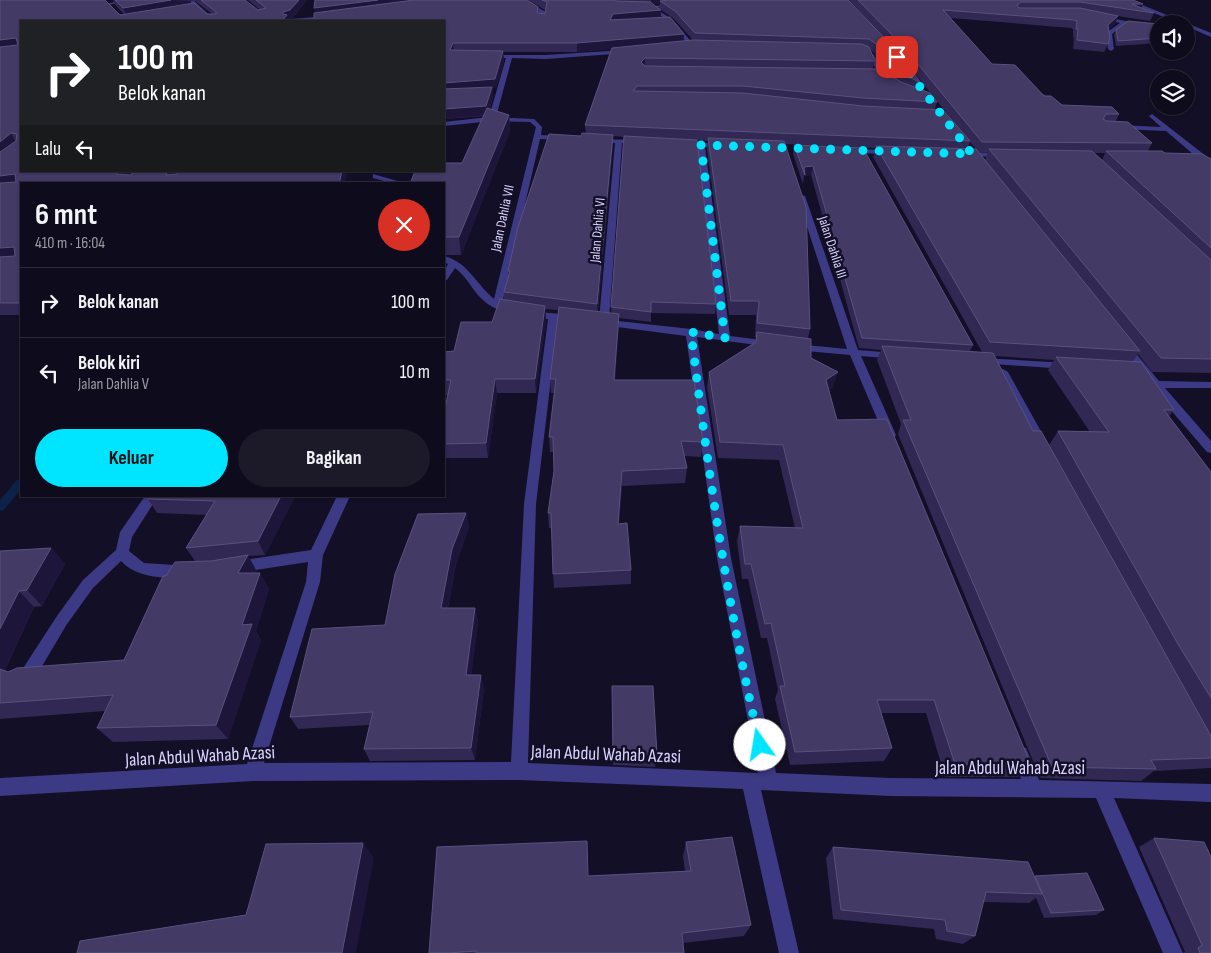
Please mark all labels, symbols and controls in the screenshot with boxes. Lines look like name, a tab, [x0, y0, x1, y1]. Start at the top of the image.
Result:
map controls	[1150, 15, 1195, 115]
button: sound	[1150, 15, 1195, 60]
pin	[876, 36, 918, 78]
text: 100 m	[118, 37, 194, 80]
icon: right	[35, 40, 100, 105]
icon: arrive	[883, 43, 911, 71]
button: layers	[1150, 70, 1195, 115]
text: Belok kanan	[118, 80, 206, 107]
icon: left	[71, 135, 99, 163]
text: Lalu	[35, 138, 61, 161]
street label: Jalan Dahlia VII	[487, 183, 518, 254]
text: 6 mnt	[35, 197, 97, 233]
street label: Jalan Dahlia VI	[586, 197, 609, 264]
button: close	[378, 199, 430, 251]
street label: Jalan Dahlia III	[814, 213, 851, 280]
text: 410 m · 16:04	[35, 234, 105, 253]
icon: right	[35, 289, 63, 317]
text: Belok kanan	[78, 291, 159, 314]
text: 100 m	[391, 291, 430, 314]
text: Belok kiri	[78, 352, 140, 375]
icon: left	[35, 359, 63, 387]
text: 10 m	[400, 361, 430, 384]
text: Jalan Dahlia V	[78, 375, 149, 394]
button: Keluar	[35, 429, 228, 487]
button: Bagikan	[238, 429, 430, 487]
position arrow	[733, 718, 785, 770]
street label: Jalan Abdul Wahab Azasi	[529, 740, 681, 769]
street label: Jalan Abdul Wahab Azasi	[123, 741, 276, 772]
street label: Jalan Abdul Wahab Azasi	[934, 757, 1085, 780]

